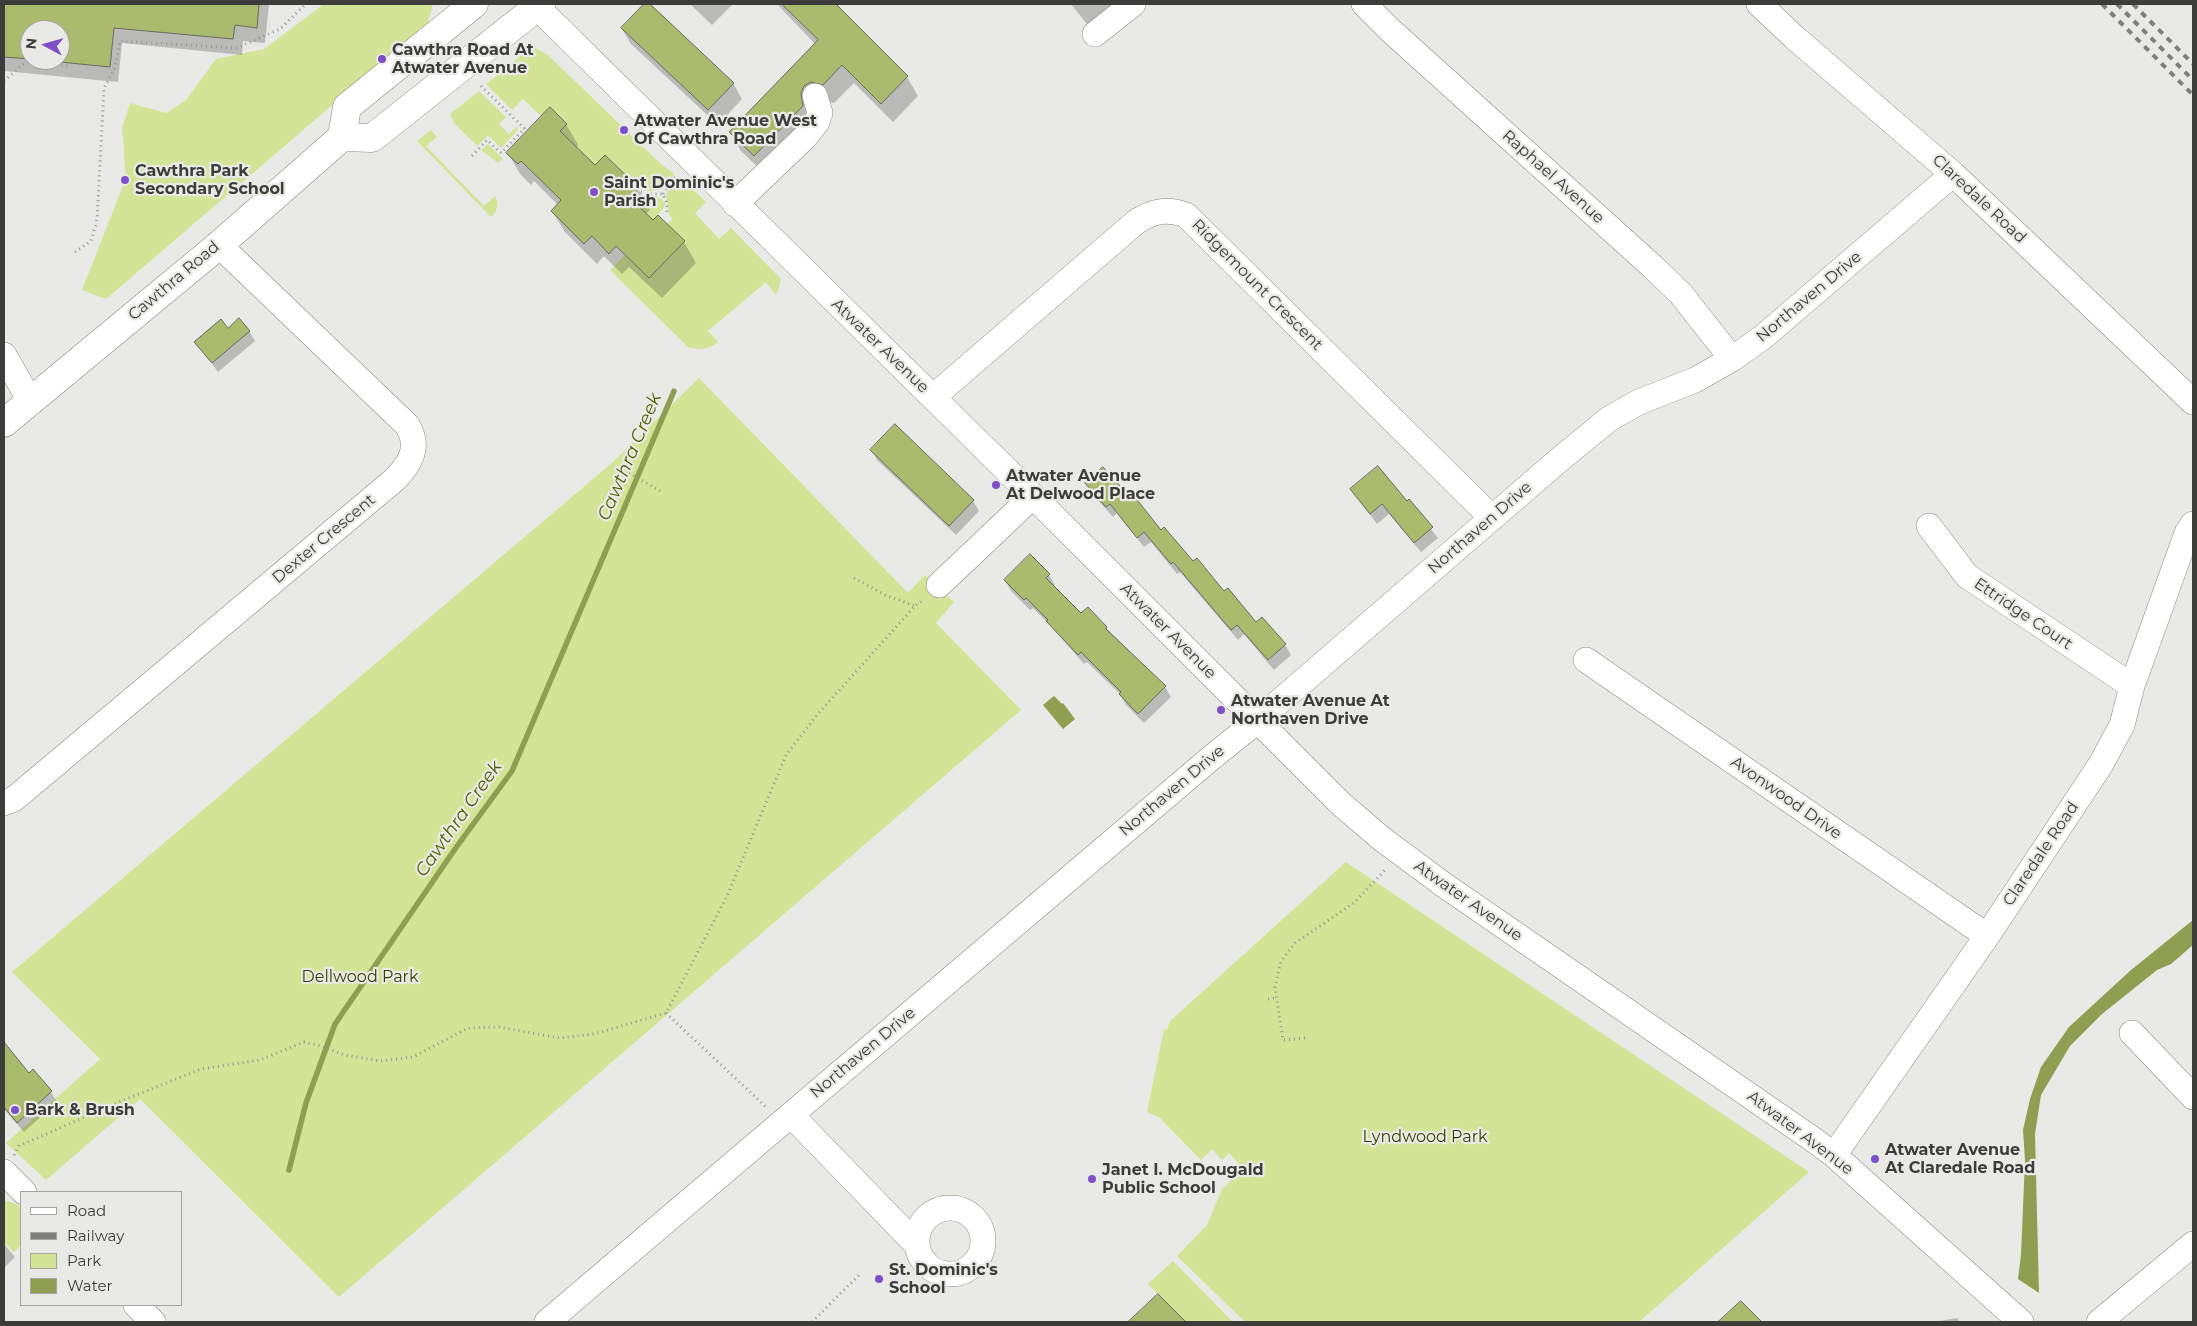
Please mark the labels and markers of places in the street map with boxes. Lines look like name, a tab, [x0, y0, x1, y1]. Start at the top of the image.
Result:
place label: Cawthra Road At Atwater Avenue	[392, 40, 534, 78]
marker: Cawthra Road At Atwater Avenue	[376, 53, 388, 65]
place label: Atwater Avenue West Of Cawthra Road	[634, 111, 817, 149]
marker: Atwater Avenue West Of Cawthra Road	[618, 124, 630, 136]
place label: Cawthra Park Secondary School	[135, 161, 285, 199]
place label: Saint Dominic's Parish	[604, 173, 734, 211]
marker: Cawthra Park Secondary School	[119, 174, 131, 186]
marker: Saint Dominic's Parish	[588, 186, 600, 198]
place label: Atwater Avenue At Delwood Place	[1006, 466, 1155, 504]
marker: Atwater Avenue At Delwood Place	[990, 479, 1002, 491]
place label: Atwater Avenue At Northaven Drive	[1231, 691, 1390, 729]
marker: Atwater Avenue At Northaven Drive	[1215, 704, 1227, 716]
place label: Bark & Brush	[25, 1100, 135, 1120]
marker: Bark & Brush	[9, 1104, 21, 1116]
place label: Atwater Avenue At Claredale Road	[1885, 1140, 2035, 1178]
marker: Atwater Avenue At Claredale Road	[1869, 1153, 1881, 1165]
place label: Janet I. McDougald Public School	[1102, 1160, 1264, 1198]
marker: Janet I. McDougald Public School	[1086, 1173, 1098, 1185]
place label: St. Dominic's School	[889, 1260, 998, 1298]
marker: St. Dominic's School	[873, 1273, 885, 1285]

